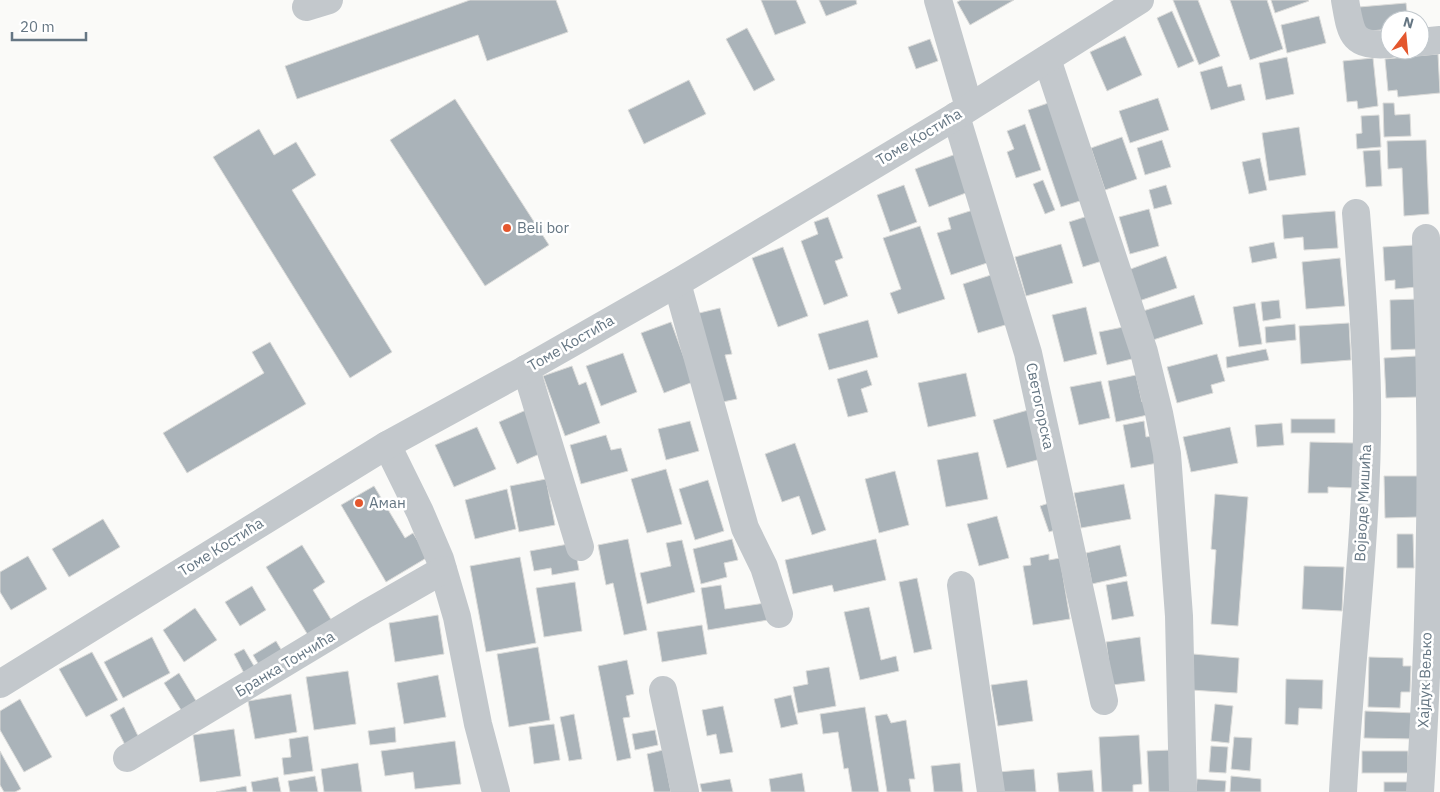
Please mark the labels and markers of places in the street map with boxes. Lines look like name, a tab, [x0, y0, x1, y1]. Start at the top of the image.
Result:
place label: Beli bor	[517, 218, 570, 237]
marker: Beli bor	[501, 222, 513, 234]
place label: Аман	[369, 493, 406, 512]
marker: Аман	[353, 497, 365, 509]

